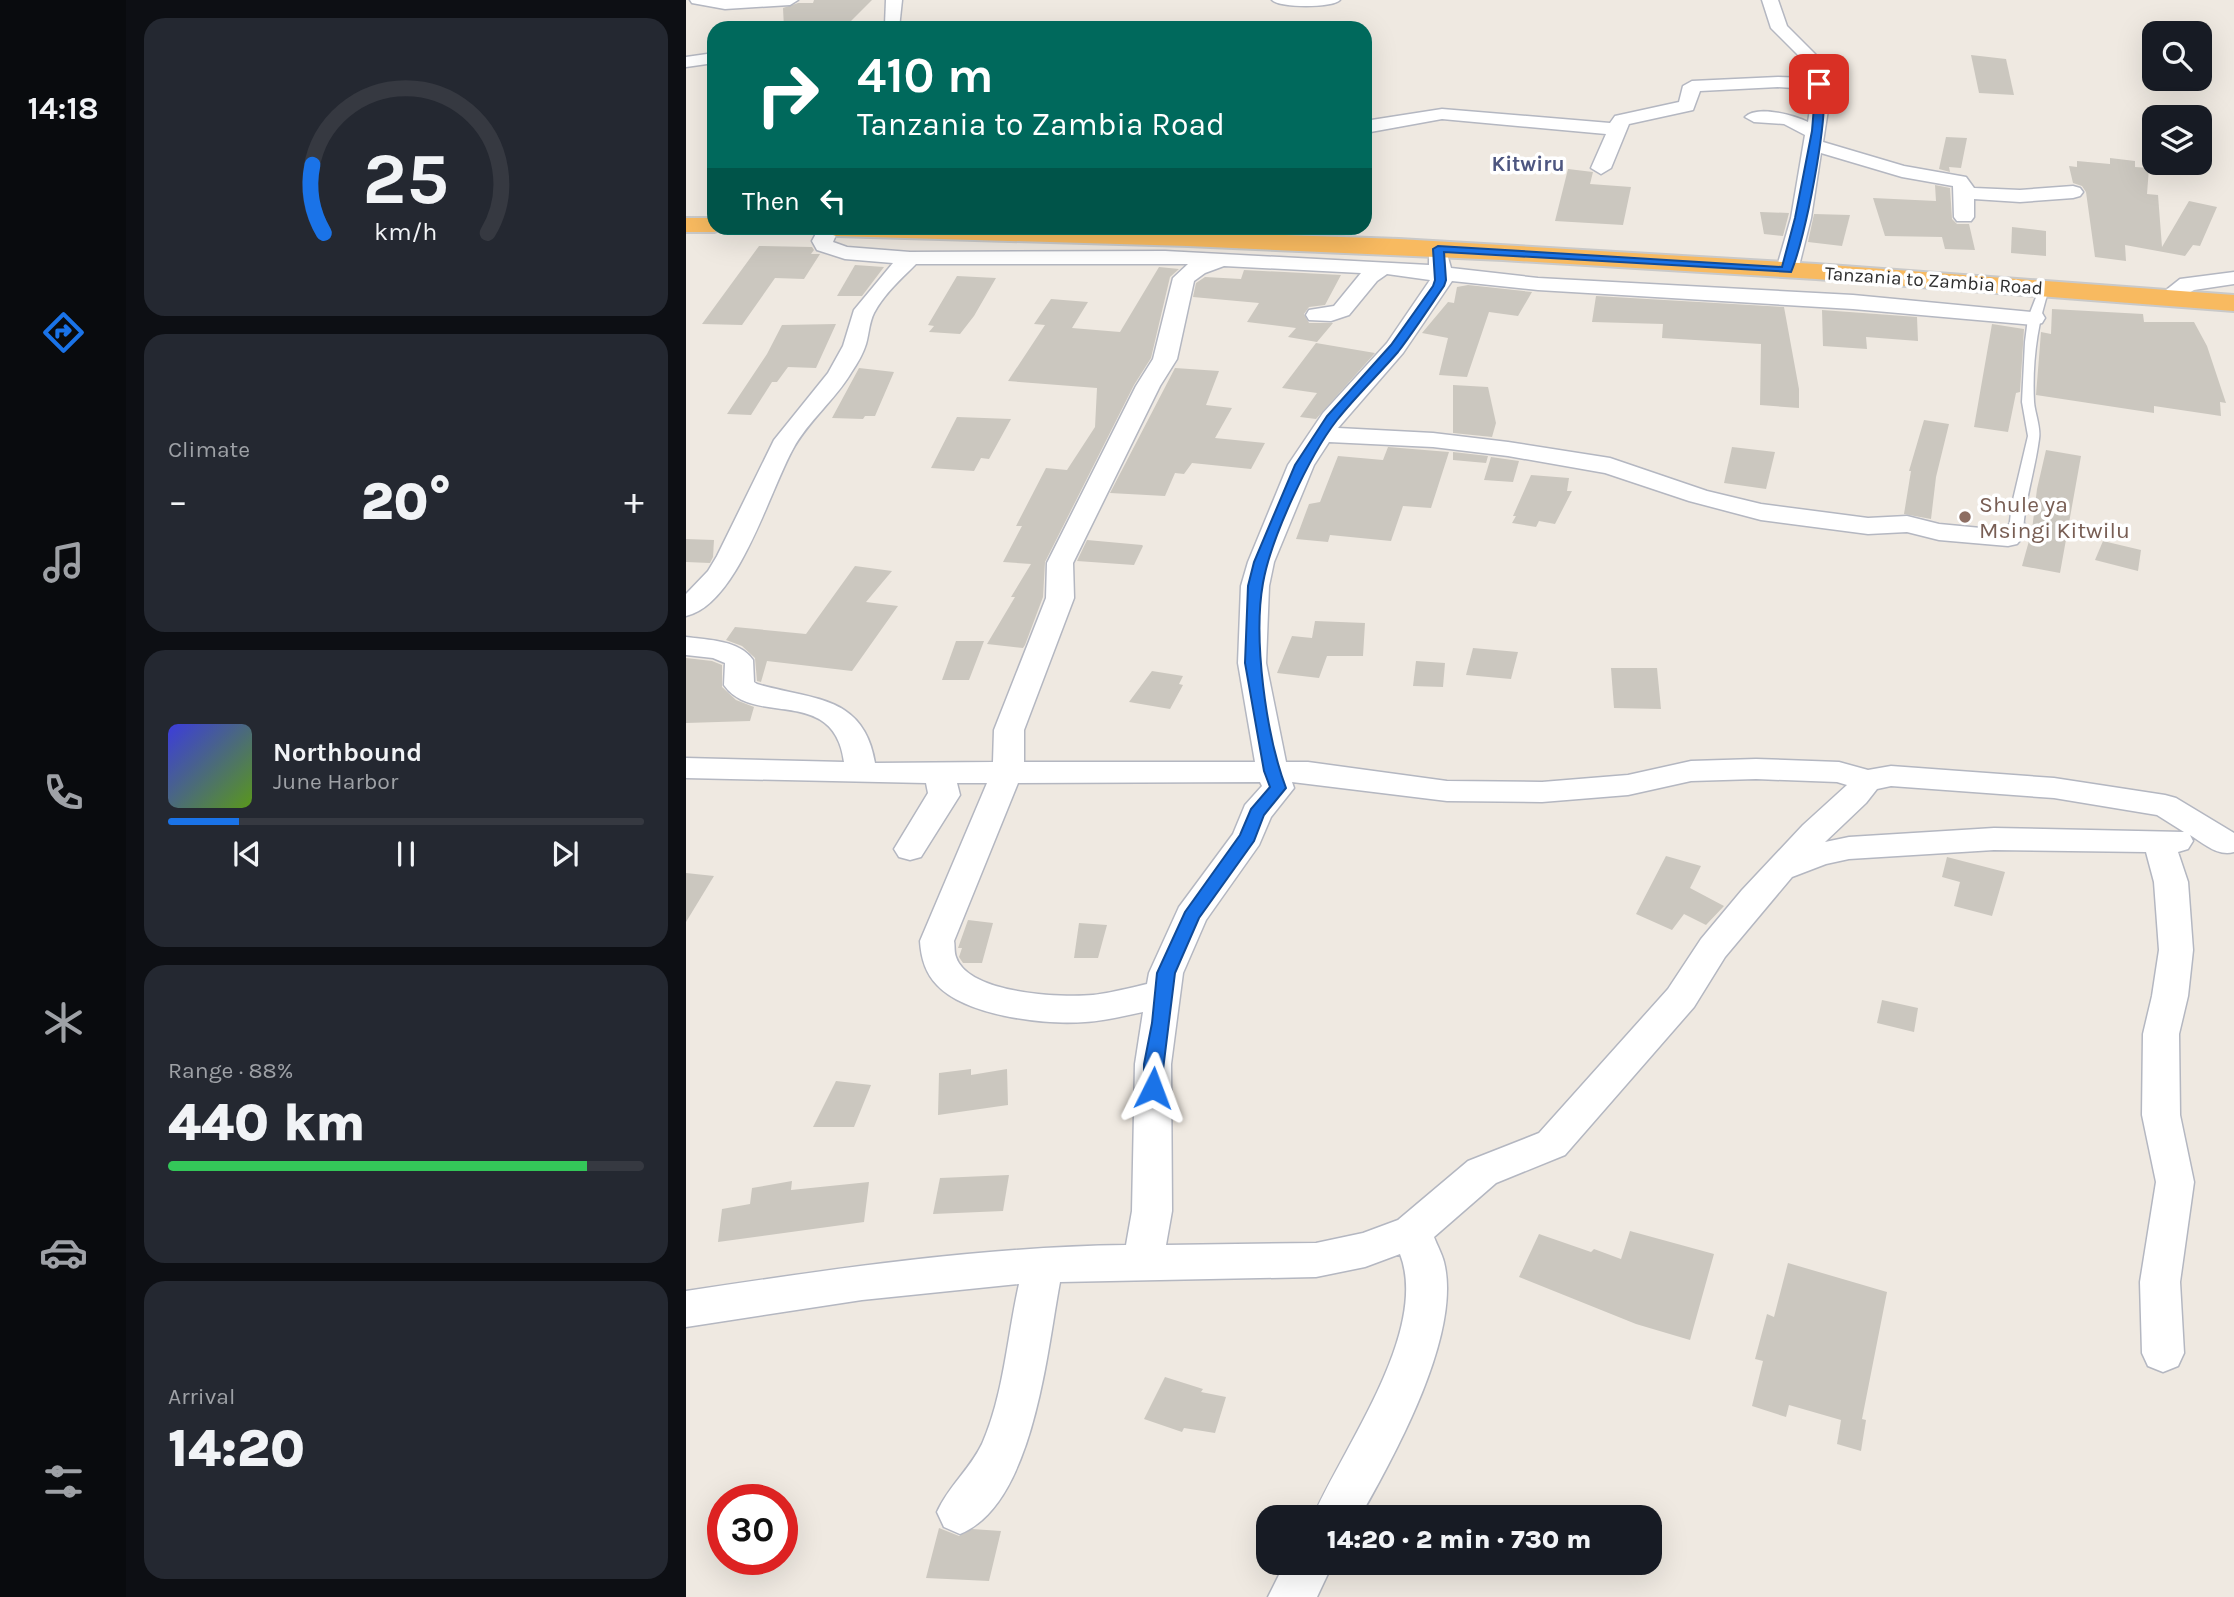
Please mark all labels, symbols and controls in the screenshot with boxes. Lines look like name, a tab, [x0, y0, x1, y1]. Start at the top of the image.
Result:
map controls	[2142, 21, 2212, 175]
button: search	[2142, 21, 2212, 91]
text: 410 m	[857, 47, 994, 104]
icon: right	[742, 49, 833, 140]
pin	[1789, 54, 1849, 114]
icon: arrive	[1800, 65, 1838, 103]
text: 14:18	[27, 90, 99, 127]
button: layers	[2142, 105, 2212, 175]
text: Tanzania to Zambia Road	[857, 106, 1225, 143]
text: 25	[363, 136, 449, 221]
district label: Kitwiru	[1491, 152, 1565, 176]
icon: left	[814, 182, 852, 220]
text: Then	[742, 186, 800, 217]
text: km/h	[374, 217, 438, 246]
street label: Tanzania to Zambia Road	[1824, 262, 2044, 300]
icon: directions	[39, 308, 88, 357]
text: Climate	[168, 436, 250, 463]
text: 20°	[361, 471, 451, 532]
text: −	[168, 479, 188, 524]
text: +	[624, 479, 644, 524]
place label: Shule ya Msingi Kitwilu	[1979, 491, 2130, 544]
marker: Shule ya Msingi Kitwilu	[1957, 509, 1973, 525]
icon: music	[39, 538, 88, 587]
text: Northbound	[273, 737, 422, 768]
icon: phone	[39, 768, 88, 817]
text: June Harbor	[273, 768, 398, 795]
icon: previous	[228, 835, 266, 873]
icon: pause	[387, 835, 425, 873]
icon: next	[546, 835, 584, 873]
icon: climate	[39, 998, 88, 1047]
position arrow	[1116, 1051, 1190, 1125]
text: Range · 88%	[168, 1057, 293, 1084]
text: 440 km	[168, 1092, 365, 1153]
icon: car	[39, 1228, 88, 1277]
text: Arrival	[168, 1383, 235, 1410]
text: 14:20	[168, 1418, 305, 1479]
icon: filters	[39, 1457, 88, 1506]
speed limit sign: 30	[707, 1484, 798, 1575]
text: 14:20 · 2 min · 730 m	[1327, 1524, 1591, 1555]

